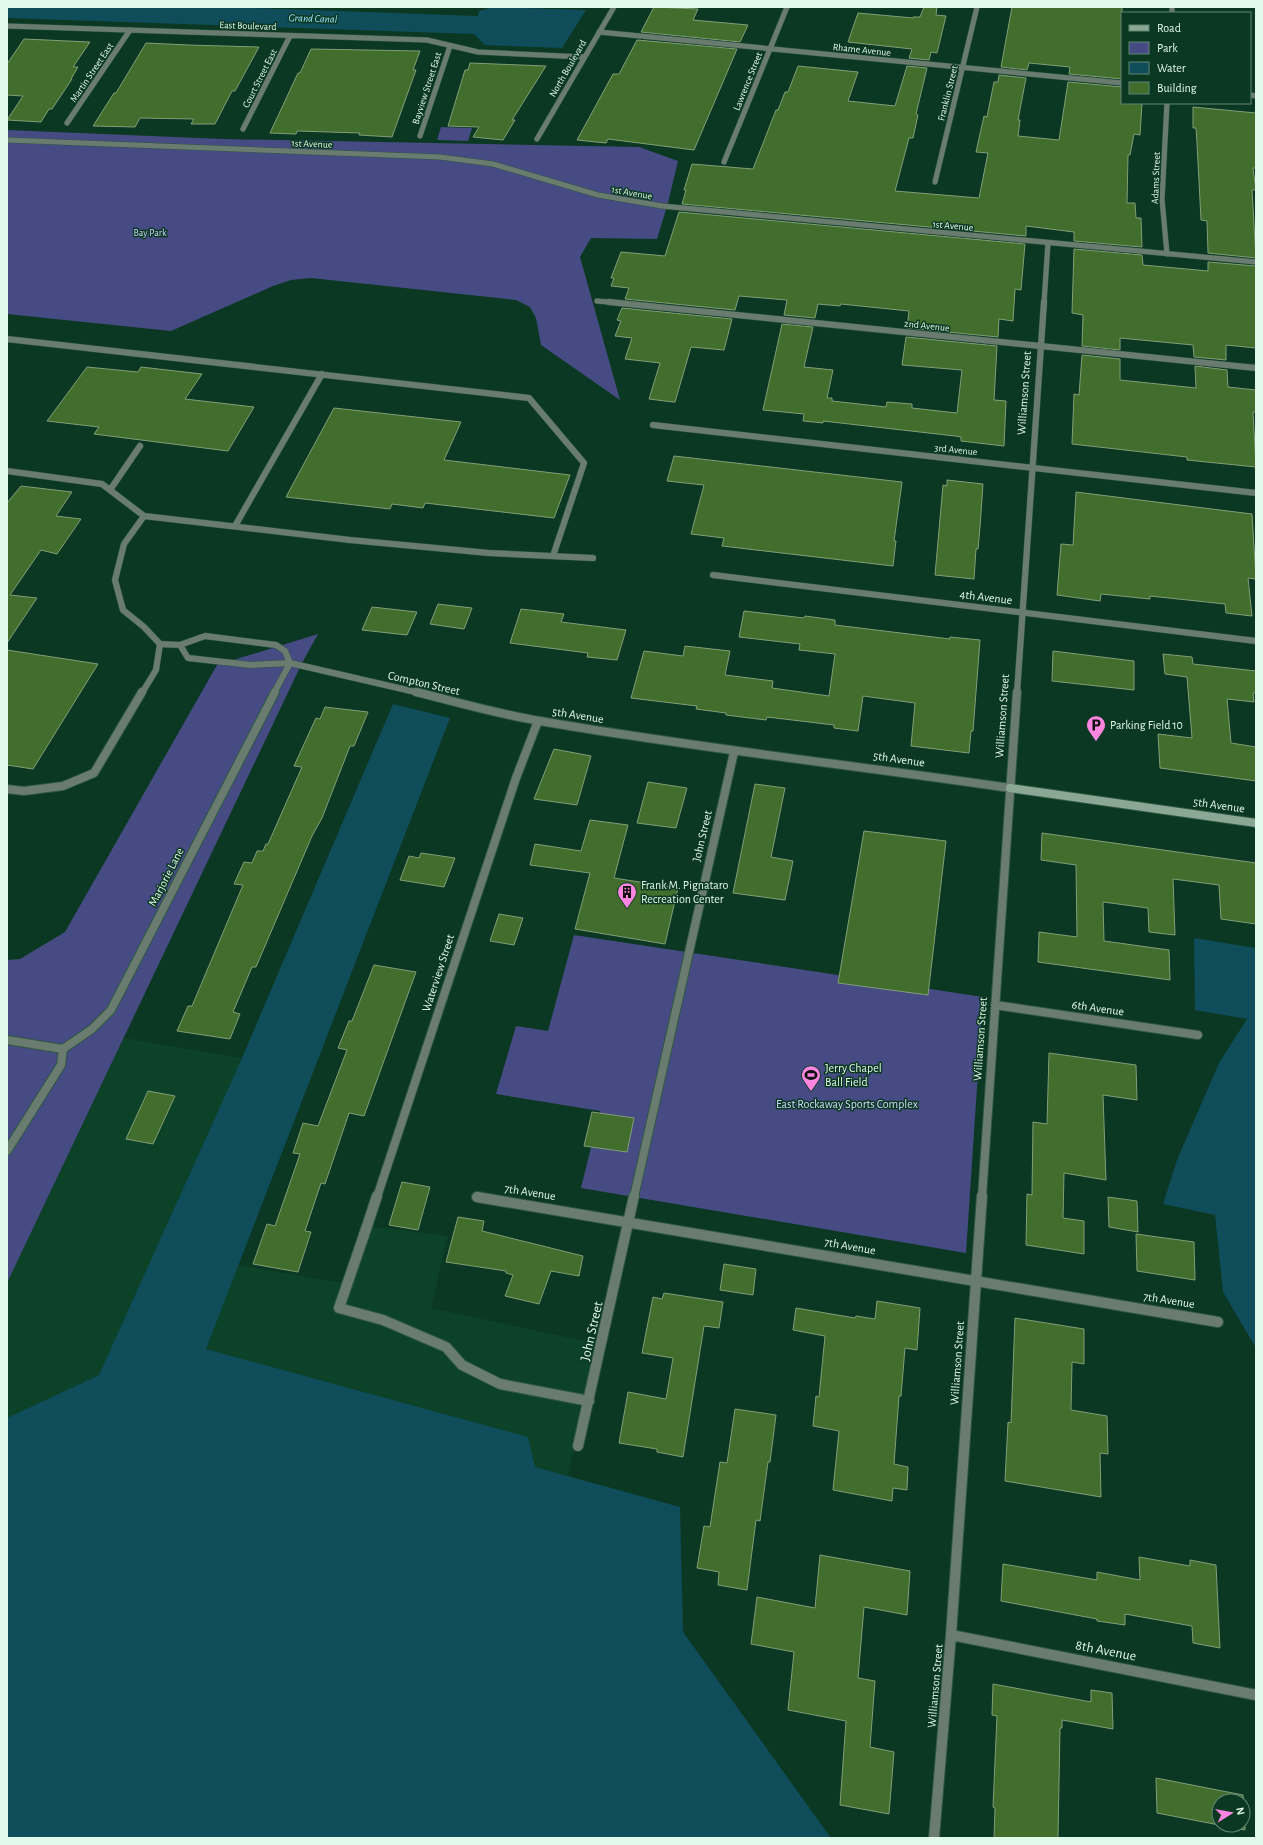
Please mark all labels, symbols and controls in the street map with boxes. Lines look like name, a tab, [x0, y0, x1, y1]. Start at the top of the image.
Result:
water label: Grand Canal	[288, 12, 338, 25]
legend	[1121, 12, 1251, 104]
street label: East Boulevard	[219, 20, 277, 32]
text: Road	[1157, 22, 1181, 34]
street label: North Boulevard	[548, 38, 588, 99]
street label: Martin Street East	[68, 40, 116, 104]
street label: Rhame Avenue	[832, 42, 892, 58]
text: Park	[1157, 42, 1178, 54]
street label: Court Street East	[241, 47, 279, 109]
street label: Bayview Street East	[411, 50, 444, 126]
street label: Lawrence Street	[732, 50, 764, 112]
text: Water	[1157, 62, 1186, 74]
street label: Franklin Street	[936, 64, 960, 122]
text: Building	[1157, 82, 1197, 94]
street label: 1st Avenue	[291, 138, 333, 150]
street label: Adams Street	[1150, 151, 1162, 204]
street label: 1st Avenue	[611, 184, 653, 202]
street label: 1st Avenue	[932, 219, 974, 233]
park label: Bay Park	[133, 228, 167, 238]
street label: 2nd Avenue	[904, 319, 951, 333]
street label: Williamson Street	[1015, 350, 1033, 435]
street label: 3rd Avenue	[934, 443, 978, 457]
street label: 4th Avenue	[959, 588, 1013, 606]
street label: Compton Street	[387, 669, 461, 697]
street label: Williamson Street	[993, 673, 1011, 758]
street label: 5th Avenue	[551, 705, 605, 725]
parking icon: Parking Field 10	[1085, 714, 1107, 742]
place label: Parking Field 10	[1110, 719, 1183, 731]
street label: 5th Avenue	[872, 749, 926, 769]
street label: 5th Avenue	[1192, 795, 1246, 815]
street label: John Street	[690, 809, 714, 863]
street label: Marjorie Lane	[146, 846, 187, 909]
place label: Frank M. Pignataro Recreation Center	[641, 879, 729, 905]
building icon: Frank M. Pignataro Recreation Center	[616, 881, 638, 909]
street label: Waterview Street	[420, 933, 456, 1013]
street label: Williamson Street	[971, 996, 989, 1081]
street label: 6th Avenue	[1071, 998, 1125, 1018]
place label: Jerry Chapel Ball Field	[825, 1062, 882, 1088]
sports icon: Jerry Chapel Ball Field	[800, 1064, 822, 1092]
park label: East Rockaway Sports Complex	[776, 1098, 918, 1111]
street label: 7th Avenue	[503, 1182, 557, 1202]
street label: 7th Avenue	[823, 1236, 877, 1256]
street label: 7th Avenue	[1142, 1290, 1196, 1310]
street label: John Street	[578, 1300, 606, 1362]
street label: Williamson Street	[948, 1320, 966, 1405]
street label: 8th Avenue	[1074, 1638, 1137, 1664]
street label: Williamson Street	[925, 1643, 945, 1728]
north arrow	[1211, 1793, 1251, 1833]
text: N	[1234, 1806, 1246, 1816]

